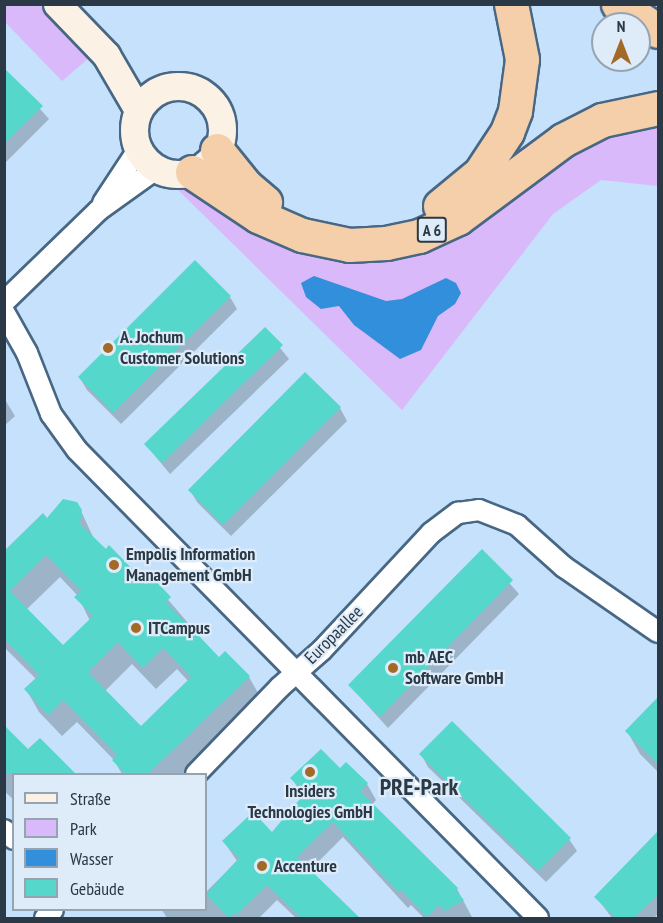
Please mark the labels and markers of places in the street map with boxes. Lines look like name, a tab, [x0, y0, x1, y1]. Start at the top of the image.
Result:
place label: A. Jochum Customer Solutions	[120, 327, 244, 370]
marker: A. Jochum Customer Solutions	[101, 341, 115, 355]
place label: Empolis Information Management GmbH	[126, 544, 255, 586]
marker: Empolis Information Management GmbH	[107, 558, 121, 572]
place label: ITCampus	[148, 617, 210, 639]
marker: ITCampus	[129, 621, 143, 635]
place label: mb AEC Software GmbH	[405, 647, 504, 690]
marker: mb AEC Software GmbH	[386, 661, 400, 675]
marker: Insiders Technologies GmbH	[303, 765, 317, 779]
place label: Insiders Technologies GmbH	[247, 781, 373, 824]
place label: Accenture	[274, 855, 337, 877]
marker: Accenture	[255, 859, 269, 873]

